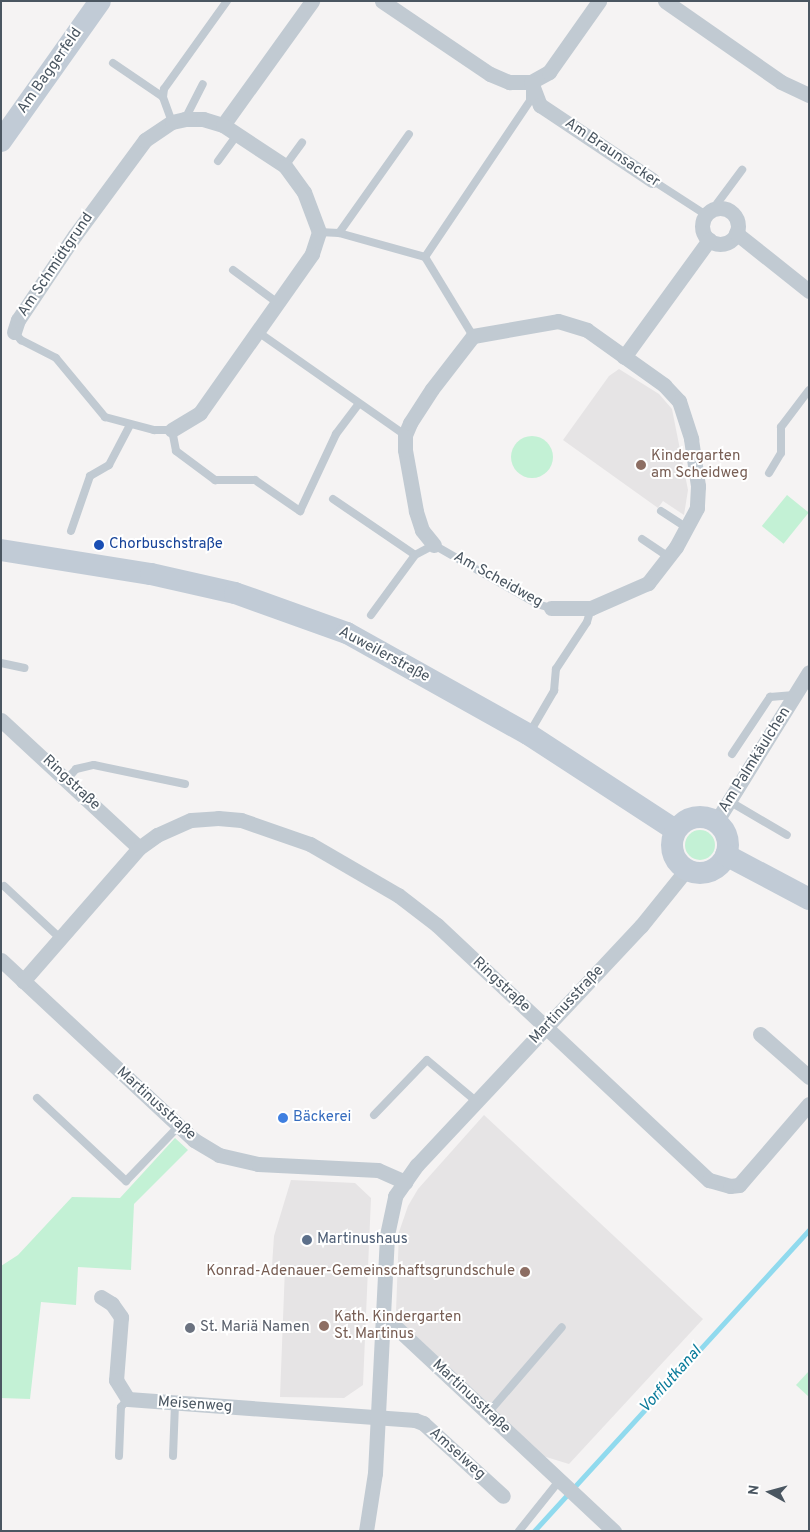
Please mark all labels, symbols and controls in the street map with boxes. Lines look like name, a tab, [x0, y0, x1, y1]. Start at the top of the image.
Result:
street label: Am Baggerfeld	[14, 25, 86, 117]
street label: Am Braunsacker	[561, 115, 663, 191]
street label: Am Schmidtgrund	[15, 210, 97, 320]
place label: Kindergarten am Scheidweg	[651, 447, 748, 482]
marker: Kindergarten am Scheidweg	[635, 459, 647, 471]
place label: Chorbuschstraße	[109, 536, 223, 554]
marker: Chorbuschstraße	[93, 539, 105, 551]
street label: Am Scheidweg	[450, 548, 546, 612]
street label: Auweilerstraße	[335, 623, 433, 687]
street label: Am Palmkäulchen	[715, 704, 795, 816]
street label: Ringstraße	[38, 752, 104, 814]
street label: Ringstraße	[468, 954, 534, 1016]
street label: Martinusstraße	[526, 962, 608, 1048]
street label: Martinusstraße	[113, 1064, 199, 1144]
place label: Bäckerei	[293, 1109, 351, 1127]
marker: Bäckerei	[277, 1112, 289, 1124]
place label: Martinushaus	[317, 1231, 408, 1249]
marker: Martinushaus	[301, 1234, 313, 1246]
place label: Konrad-Adenauer-Gemeinschaftsgrundschule	[206, 1263, 515, 1281]
marker: Konrad-Adenauer-Gemeinschaftsgrundschule	[519, 1266, 531, 1278]
place label: Kath. Kindergarten St. Martinus	[334, 1308, 462, 1343]
place label: St. Mariä Namen	[200, 1319, 310, 1337]
marker: Kath. Kindergarten St. Martinus	[318, 1320, 330, 1332]
marker: St. Mariä Namen	[184, 1322, 196, 1334]
water label: Vorflutkanal	[636, 1343, 706, 1417]
street label: Martinusstraße	[428, 1356, 514, 1438]
street label: Meisenweg	[157, 1393, 233, 1417]
street label: Amselweg	[425, 1424, 489, 1484]
north arrow	[745, 1467, 795, 1517]
text: N	[746, 1484, 764, 1496]

